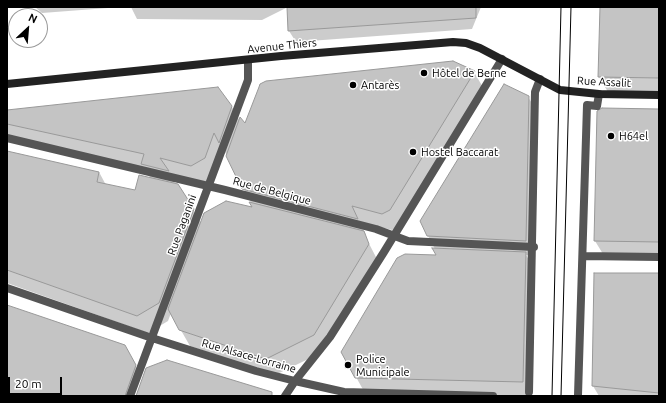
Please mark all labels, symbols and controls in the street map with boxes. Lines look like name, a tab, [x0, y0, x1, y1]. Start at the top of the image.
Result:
north arrow	[8, 8, 48, 48]
text: N	[26, 11, 39, 25]
street label: Avenue Thiers	[247, 36, 317, 56]
place label: Hôtel de Berne	[432, 66, 506, 80]
marker: Hôtel de Berne	[419, 68, 429, 78]
street label: Rue Assalit	[577, 74, 631, 90]
place label: Antarès	[361, 78, 399, 92]
marker: Antarès	[348, 80, 358, 90]
place label: H64el	[619, 129, 648, 143]
marker: H64el	[606, 131, 616, 141]
place label: Hostel Baccarat	[421, 145, 498, 159]
marker: Hostel Baccarat	[408, 147, 418, 157]
street label: Rue de Belgique	[231, 174, 313, 208]
street label: Rue Paganini	[165, 193, 199, 257]
street label: Rue Alsace-Lorraine	[200, 336, 298, 376]
place label: Police Municipale	[356, 352, 410, 378]
marker: Police Municipale	[343, 360, 353, 370]
scale bar	[10, 369, 64, 395]
text: 20 m	[15, 377, 42, 390]

